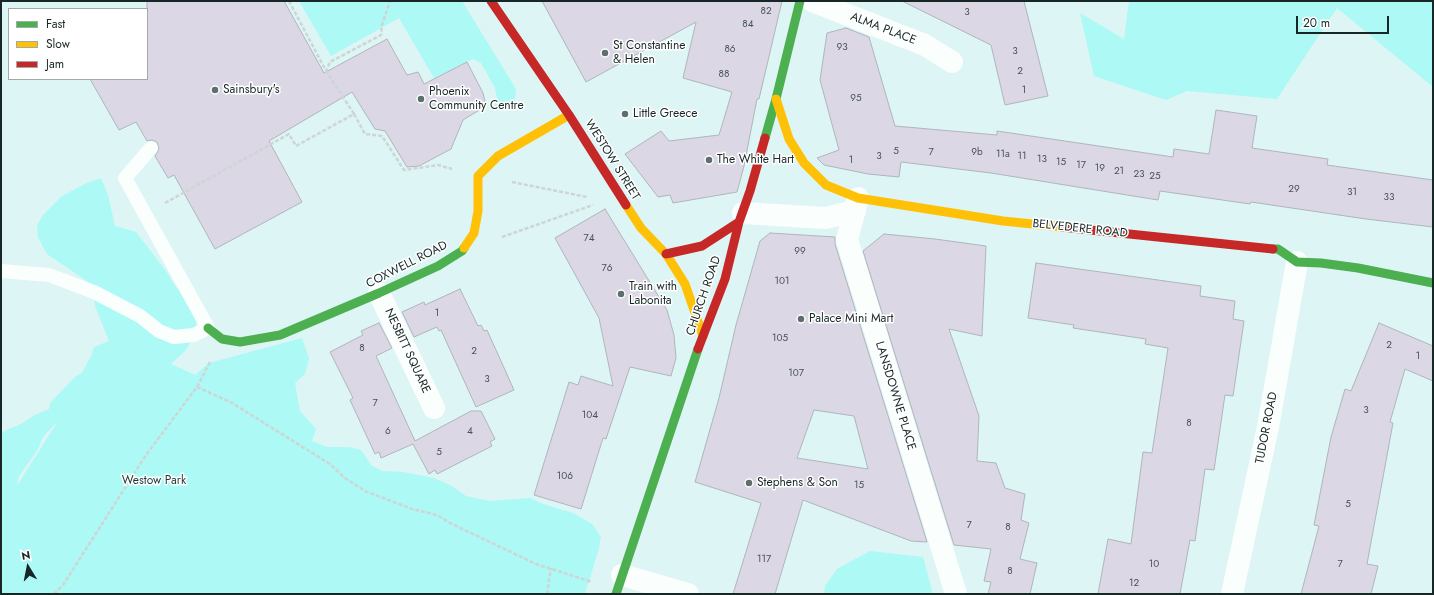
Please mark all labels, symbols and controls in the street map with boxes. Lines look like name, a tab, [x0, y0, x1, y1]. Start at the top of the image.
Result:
house number: 82	[760, 6, 772, 18]
house number: 3	[964, 7, 970, 19]
legend	[8, 8, 148, 80]
scale bar	[1298, 8, 1391, 34]
street label: ALMA PLACE	[848, 10, 918, 48]
text: 20 m	[1303, 14, 1330, 32]
text: Fast	[46, 15, 65, 33]
house number: 84	[742, 19, 754, 31]
text: Slow	[46, 35, 70, 53]
place label: St Constantine & Helen	[613, 39, 685, 67]
house number: 93	[836, 42, 848, 54]
house number: 86	[724, 44, 736, 56]
house number: 3	[1012, 46, 1018, 58]
marker: St Constantine & Helen	[600, 48, 610, 58]
text: Jam	[46, 55, 64, 73]
house number: 2	[1017, 66, 1023, 78]
house number: 88	[719, 69, 729, 81]
place label: Sainsbury's	[223, 83, 280, 97]
marker: Sainsbury's	[210, 85, 220, 95]
place label: Phoenix Community Centre	[429, 85, 524, 113]
house number: 1	[1022, 85, 1026, 97]
house number: 95	[850, 93, 862, 105]
marker: Phoenix Community Centre	[416, 94, 426, 104]
place label: Little Greece	[633, 107, 697, 121]
marker: Little Greece	[620, 109, 630, 119]
street label: WESTOW STREET	[581, 117, 643, 203]
house number: 5	[893, 146, 899, 158]
house number: 7	[928, 147, 934, 159]
house number: 9b	[971, 147, 983, 159]
house number: 11a	[996, 149, 1010, 161]
house number: 3	[876, 151, 882, 163]
house number: 11	[1018, 151, 1026, 163]
place label: The White Hart	[717, 153, 794, 167]
house number: 13	[1037, 154, 1047, 166]
marker: The White Hart	[704, 155, 714, 165]
house number: 1	[849, 155, 853, 167]
house number: 15	[1056, 157, 1066, 169]
house number: 17	[1076, 160, 1086, 172]
house number: 19	[1095, 163, 1105, 175]
house number: 21	[1114, 166, 1124, 178]
house number: 23	[1133, 169, 1145, 181]
house number: 25	[1149, 171, 1161, 183]
house number: 29	[1288, 184, 1300, 196]
house number: 31	[1347, 187, 1357, 199]
house number: 33	[1384, 192, 1394, 204]
street label: BELVEDERE ROAD	[1032, 217, 1128, 241]
house number: 74	[583, 233, 595, 245]
street label: COXWELL ROAD	[364, 238, 450, 292]
house number: 99	[794, 246, 806, 258]
street label: CHURCH ROAD	[684, 254, 724, 338]
house number: 76	[601, 263, 613, 275]
house number: 101	[775, 276, 789, 288]
place label: Train with Labonita	[629, 280, 677, 308]
marker: Train with Labonita	[616, 289, 626, 299]
street label: NESBITT SQUARE	[381, 306, 433, 396]
house number: 1	[435, 308, 439, 320]
place label: Palace Mini Mart	[809, 312, 893, 326]
marker: Palace Mini Mart	[796, 314, 806, 324]
house number: 105	[772, 333, 788, 345]
street label: LANSDOWNE PLACE	[872, 340, 918, 452]
house number: 2	[1386, 340, 1392, 352]
house number: 8	[359, 343, 365, 355]
house number: 2	[471, 346, 477, 358]
house number: 1	[1416, 351, 1420, 363]
house number: 107	[788, 368, 804, 380]
house number: 3	[484, 374, 490, 386]
street label: TUDOR ROAD	[1253, 391, 1281, 465]
house number: 7	[372, 398, 378, 410]
house number: 3	[1363, 405, 1369, 417]
house number: 104	[582, 410, 598, 422]
house number: 8	[1186, 418, 1192, 430]
house number: 6	[385, 426, 391, 438]
house number: 4	[467, 426, 473, 438]
house number: 5	[436, 447, 442, 459]
house number: 106	[557, 471, 573, 483]
park label: Westow Park	[122, 474, 186, 488]
place label: Stephens & Son	[757, 476, 838, 490]
marker: Stephens & Son	[744, 478, 754, 488]
house number: 15	[854, 480, 864, 492]
house number: 5	[1345, 499, 1351, 511]
house number: 7	[966, 520, 972, 532]
house number: 8	[1005, 522, 1011, 534]
north arrow	[8, 547, 48, 587]
text: N	[20, 547, 32, 564]
house number: 117	[757, 554, 771, 566]
house number: 10	[1149, 559, 1159, 571]
house number: 7	[1337, 559, 1343, 571]
house number: 8	[1007, 566, 1013, 578]
house number: 12	[1129, 578, 1139, 590]

